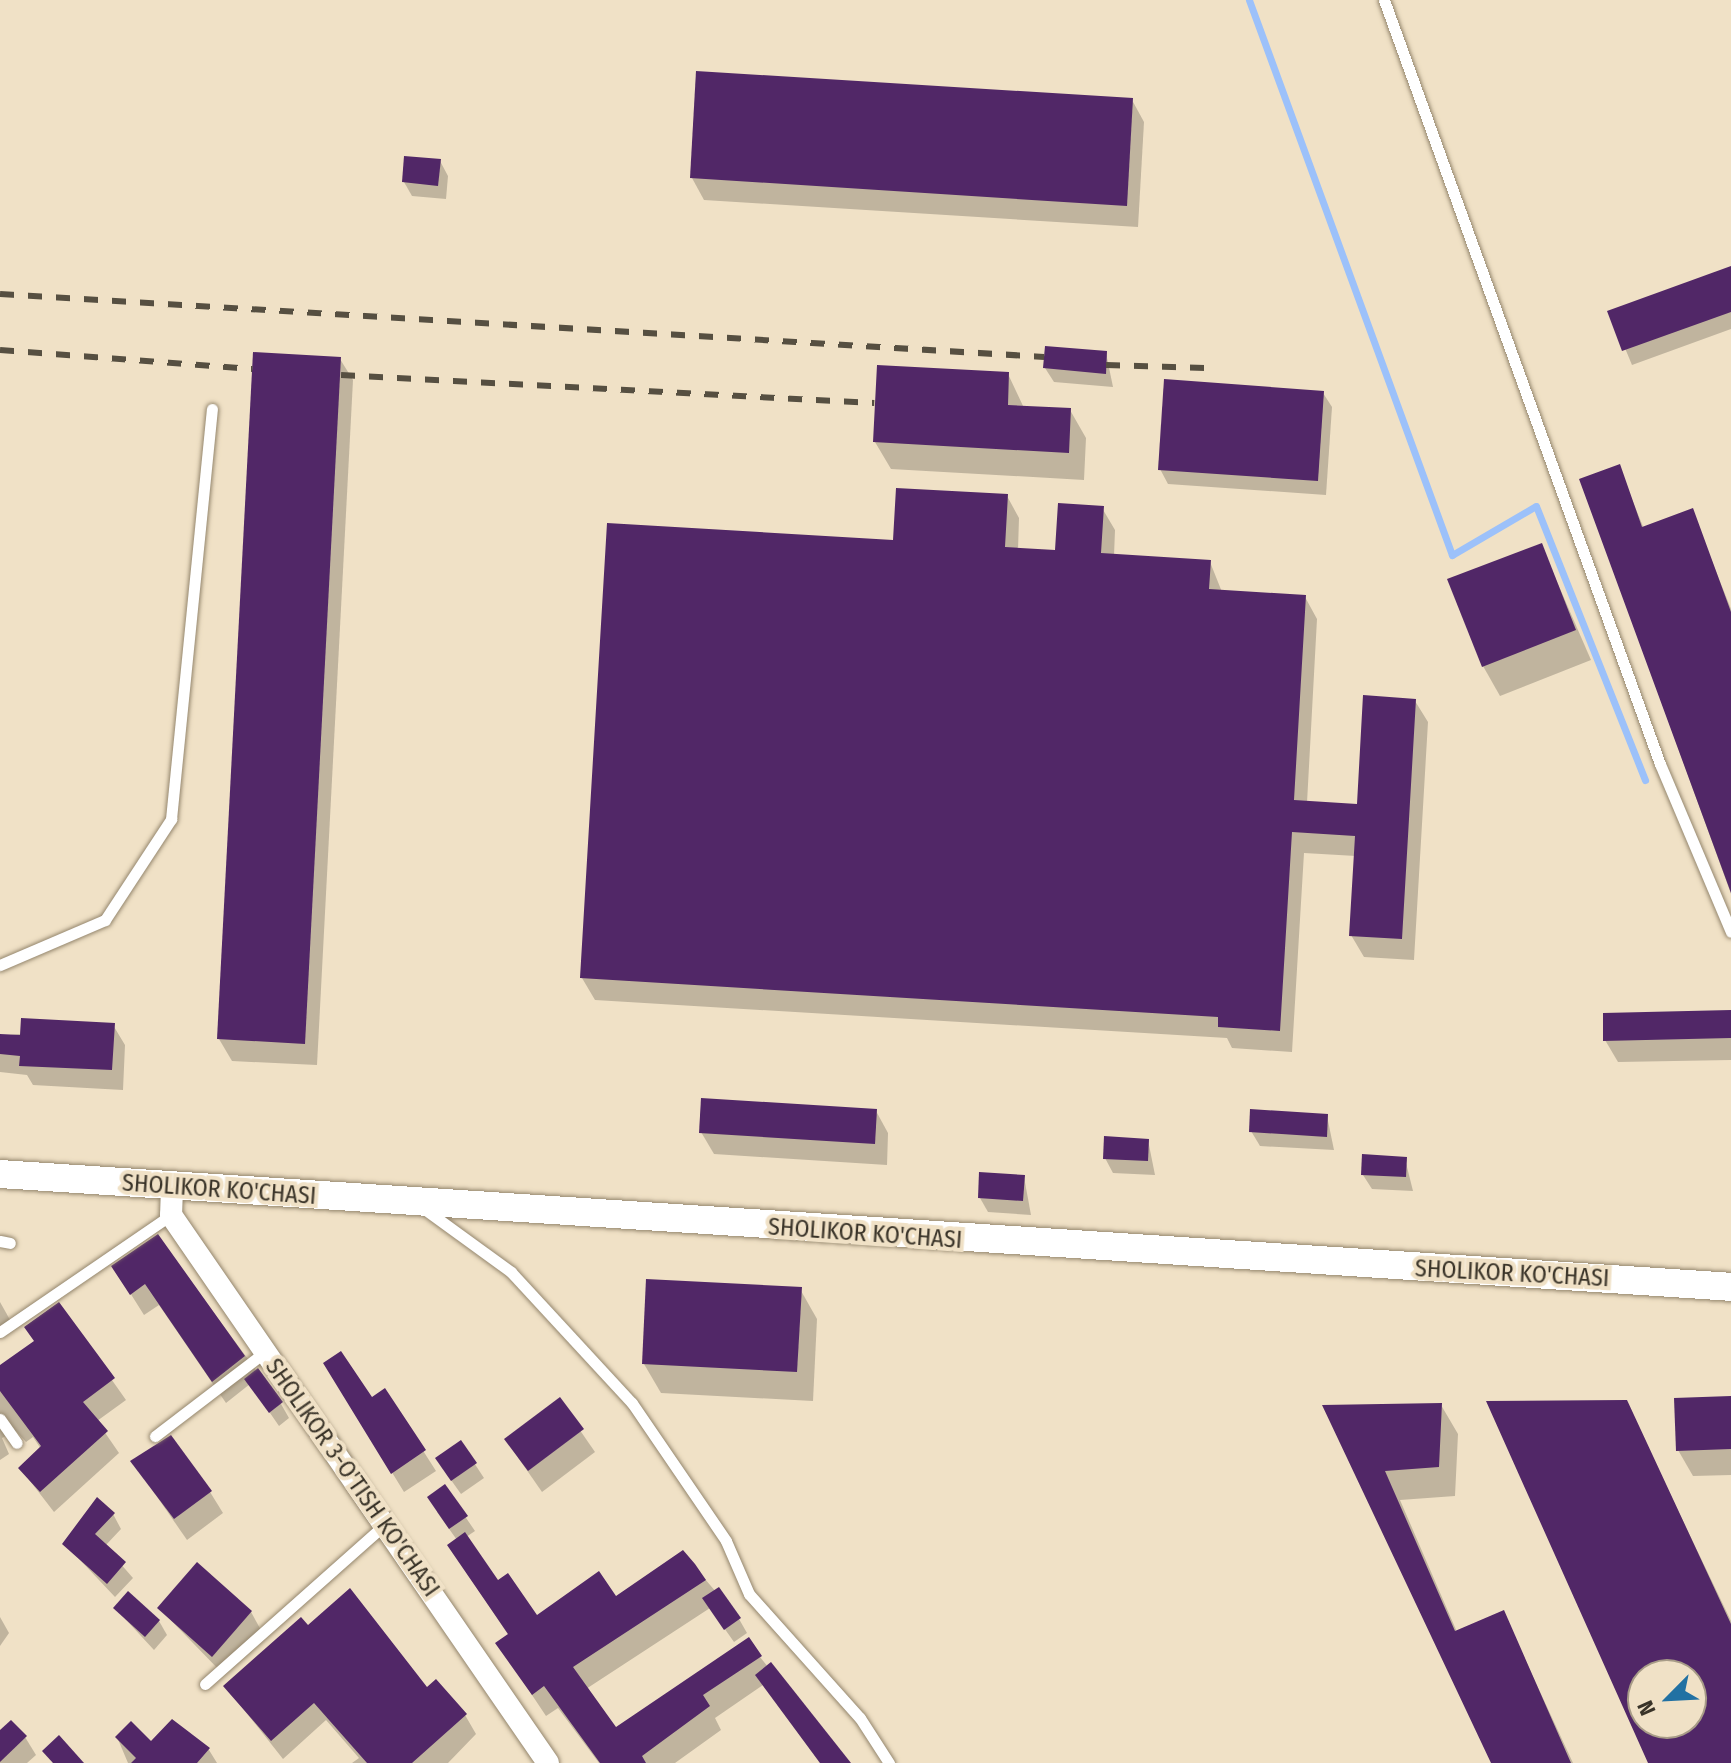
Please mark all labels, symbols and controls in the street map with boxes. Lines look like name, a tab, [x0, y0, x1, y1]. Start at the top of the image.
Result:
street label: SHOLIKOR KO'CHASI	[121, 1169, 317, 1211]
street label: SHOLIKOR KO'CHASI	[767, 1213, 963, 1255]
street label: SHOLIKOR KO'CHASI	[1414, 1255, 1610, 1293]
street label: SHOLIKOR 3-O'TISH KO'CHASI	[259, 1354, 445, 1602]
north arrow	[1627, 1659, 1707, 1739]
text: N	[1631, 1697, 1661, 1720]

